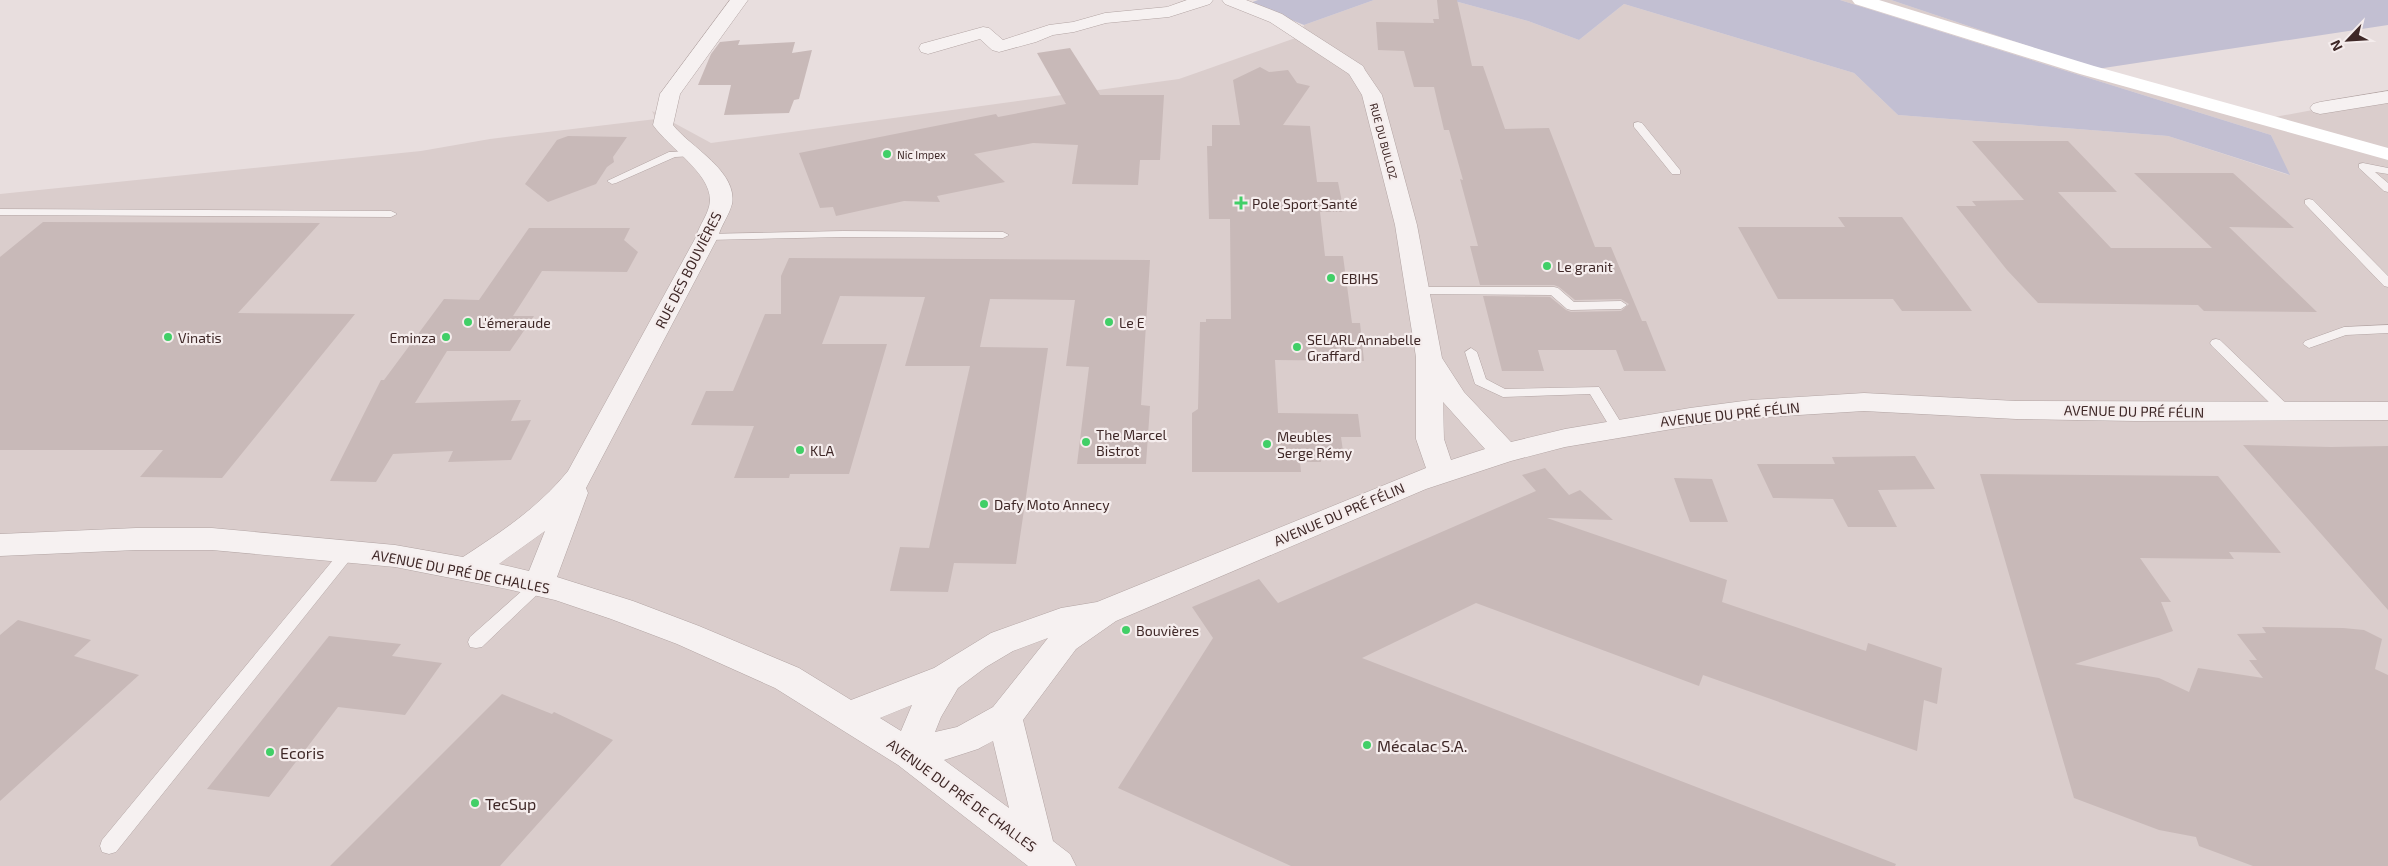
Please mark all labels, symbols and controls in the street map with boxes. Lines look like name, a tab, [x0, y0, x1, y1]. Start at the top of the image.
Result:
north arrow	[2323, 15, 2373, 65]
text: N	[2326, 38, 2346, 54]
street label: RUE DU BULLOZ	[1368, 101, 1400, 181]
marker: Nic Impex	[881, 148, 893, 160]
place label: Nic Impex	[897, 148, 946, 161]
place label: Pole Sport Santé	[1252, 195, 1357, 212]
marker: Pole Sport Santé	[1234, 196, 1248, 210]
street label: RUE DES BOUVIÈRES	[651, 209, 725, 331]
place label: Le granit	[1557, 258, 1613, 275]
marker: Le granit	[1541, 260, 1553, 272]
place label: EBIHS	[1341, 270, 1379, 287]
marker: EBIHS	[1325, 272, 1337, 284]
place label: L'émeraude	[478, 314, 551, 331]
place label: Le E	[1119, 314, 1145, 331]
marker: L'émeraude	[462, 316, 474, 328]
marker: Le E	[1103, 316, 1115, 328]
place label: Vinatis	[178, 329, 222, 346]
place label: Eminza	[389, 329, 436, 346]
marker: Vinatis	[162, 331, 174, 343]
marker: Eminza	[440, 331, 452, 343]
place label: SELARL Annabelle Graffard	[1307, 331, 1421, 364]
marker: SELARL Annabelle Graffard	[1291, 341, 1303, 353]
street label: AVENUE DU PRÉ FÉLIN	[1659, 398, 1801, 430]
street label: AVENUE DU PRÉ FÉLIN	[2064, 401, 2204, 421]
place label: The Marcel Bistrot	[1096, 426, 1168, 459]
place label: Meubles Serge Rémy	[1277, 428, 1353, 461]
marker: The Marcel Bistrot	[1080, 436, 1092, 448]
marker: Meubles Serge Rémy	[1261, 438, 1273, 450]
place label: KLA	[810, 442, 834, 459]
marker: KLA	[794, 444, 806, 456]
street label: AVENUE DU PRÉ FÉLIN	[1271, 479, 1407, 549]
place label: Dafy Moto Annecy	[994, 496, 1110, 513]
marker: Dafy Moto Annecy	[978, 498, 990, 510]
street label: AVENUE DU PRÉ DE CHALLES	[371, 545, 551, 597]
place label: Bouvières	[1136, 622, 1199, 639]
marker: Bouvières	[1120, 624, 1132, 636]
street label: AVENUE DU PRÉ DE CHALLES	[884, 735, 1040, 855]
place label: Mécalac S.A.	[1377, 736, 1467, 755]
marker: Mécalac S.A.	[1361, 739, 1373, 751]
place label: Ecoris	[280, 743, 324, 762]
marker: Ecoris	[264, 746, 276, 758]
place label: TecSup	[485, 794, 536, 813]
marker: TecSup	[469, 797, 481, 809]

